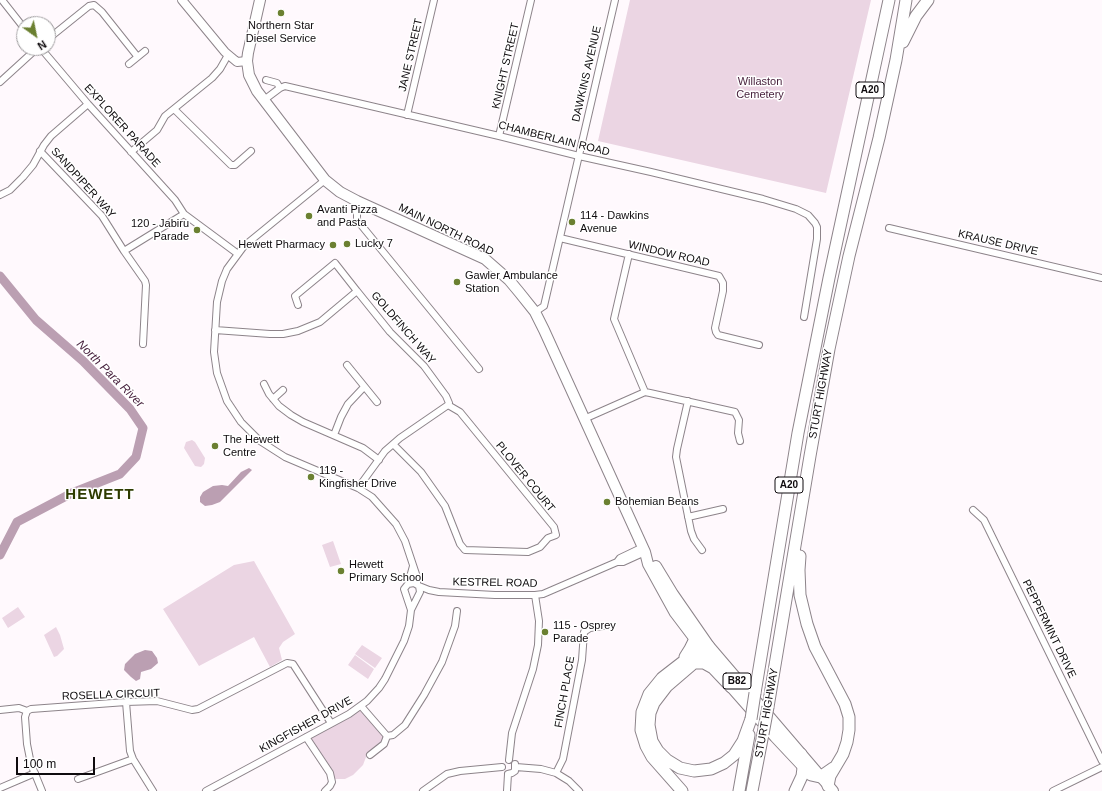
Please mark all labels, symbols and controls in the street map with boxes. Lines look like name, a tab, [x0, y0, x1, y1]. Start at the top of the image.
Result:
marker: Northern Star Diesel Service	[276, 8, 286, 18]
north arrow	[16, 16, 56, 56]
street label: JANE STREET	[396, 17, 426, 93]
place label: Northern Star Diesel Service	[246, 19, 316, 45]
street label: KNIGHT STREET	[490, 22, 522, 110]
street label: DAWKINS AVENUE	[570, 25, 604, 123]
text: N	[35, 38, 49, 52]
park label: Willaston Cemetery	[736, 75, 784, 101]
street label: EXPLORER PARADE	[81, 82, 163, 170]
road number: A20	[856, 82, 884, 98]
street label: CHAMBERLAIN ROAD	[497, 119, 611, 159]
street label: SANDPIPER WAY	[48, 145, 118, 221]
street label: MAIN NORTH ROAD	[396, 201, 496, 259]
place label: Avanti Pizza and Pasta	[317, 203, 377, 229]
place label: 114 - Dawkins Avenue	[580, 209, 649, 235]
marker: Avanti Pizza and Pasta	[304, 211, 314, 221]
place label: 120 - Jabiru Parade	[131, 217, 189, 243]
marker: 114 - Dawkins Avenue	[567, 217, 577, 227]
marker: 120 - Jabiru Parade	[192, 225, 202, 235]
street label: KRAUSE DRIVE	[957, 227, 1039, 259]
place label: Lucky 7	[355, 237, 393, 251]
place label: Hewett Pharmacy	[238, 238, 325, 252]
street label: WINDOW ROAD	[627, 238, 711, 270]
marker: Lucky 7	[342, 239, 352, 249]
marker: Hewett Pharmacy	[328, 240, 338, 250]
place label: Gawler Ambulance Station	[465, 269, 558, 295]
marker: Gawler Ambulance Station	[452, 277, 462, 287]
street label: GOLDFINCH WAY	[368, 289, 438, 367]
water label: North Para River	[73, 337, 147, 411]
street label: STURT HIGHWAY	[807, 348, 835, 440]
place label: The Hewett Centre	[223, 433, 279, 459]
street label: PLOVER COURT	[493, 439, 557, 515]
marker: The Hewett Centre	[210, 441, 220, 451]
place label: 119 - Kingfisher Drive	[319, 464, 397, 490]
marker: 119 - Kingfisher Drive	[306, 472, 316, 482]
road number: A20	[775, 477, 803, 493]
district label: HEWETT	[65, 486, 135, 504]
place label: Bohemian Beans	[615, 495, 699, 509]
marker: Bohemian Beans	[602, 497, 612, 507]
place label: Hewett Primary School	[349, 558, 424, 584]
marker: Hewett Primary School	[336, 566, 346, 576]
street label: KESTREL ROAD	[452, 576, 538, 590]
street label: PEPPERMINT DRIVE	[1019, 577, 1079, 681]
place label: 115 - Osprey Parade	[553, 619, 616, 645]
marker: 115 - Osprey Parade	[540, 627, 550, 637]
street label: FINCH PLACE	[552, 655, 578, 729]
street label: STURT HIGHWAY	[753, 667, 781, 759]
road number: B82	[723, 673, 751, 689]
street label: ROSELLA CIRCUIT	[62, 687, 160, 703]
street label: KINGFISHER DRIVE	[257, 694, 355, 756]
scale bar	[18, 749, 97, 775]
text: 100 m	[23, 757, 56, 771]

